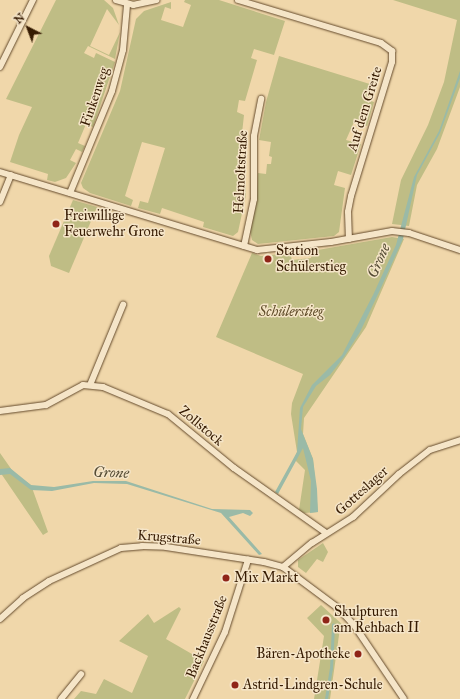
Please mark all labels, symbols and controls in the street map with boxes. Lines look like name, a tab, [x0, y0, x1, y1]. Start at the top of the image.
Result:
north arrow	[8, 8, 48, 48]
text: N	[12, 11, 27, 27]
street label: Finkenweg	[77, 65, 113, 129]
street label: Auf dem Greite	[344, 65, 386, 153]
street label: Helmoltstraße	[230, 130, 252, 214]
place label: Freiwillige Feuerwehr Grone	[64, 208, 164, 240]
marker: Freiwillige Feuerwehr Grone	[51, 219, 61, 229]
water label: Grone	[364, 241, 394, 281]
place label: Station Schülerstieg	[276, 243, 346, 276]
marker: Station Schülerstieg	[263, 254, 273, 264]
park label: Schülerstieg	[259, 304, 323, 320]
street label: Zollstock	[175, 403, 227, 449]
water label: Grone	[93, 463, 129, 483]
street label: Gotteslager	[332, 463, 392, 519]
street label: Krugstraße	[137, 527, 201, 549]
place label: Mix Markt	[234, 570, 298, 586]
marker: Mix Markt	[221, 573, 231, 583]
street label: Backhausstraße	[183, 593, 231, 681]
place label: Skulpturen am Rehbach II	[334, 604, 419, 636]
marker: Skulpturen am Rehbach II	[321, 615, 331, 625]
place label: Bären-Apotheke	[256, 646, 350, 662]
marker: Bären-Apotheke	[353, 649, 363, 659]
place label: Astrid-Lindgren-Schule	[243, 677, 383, 693]
marker: Astrid-Lindgren-Schule	[230, 680, 240, 690]

